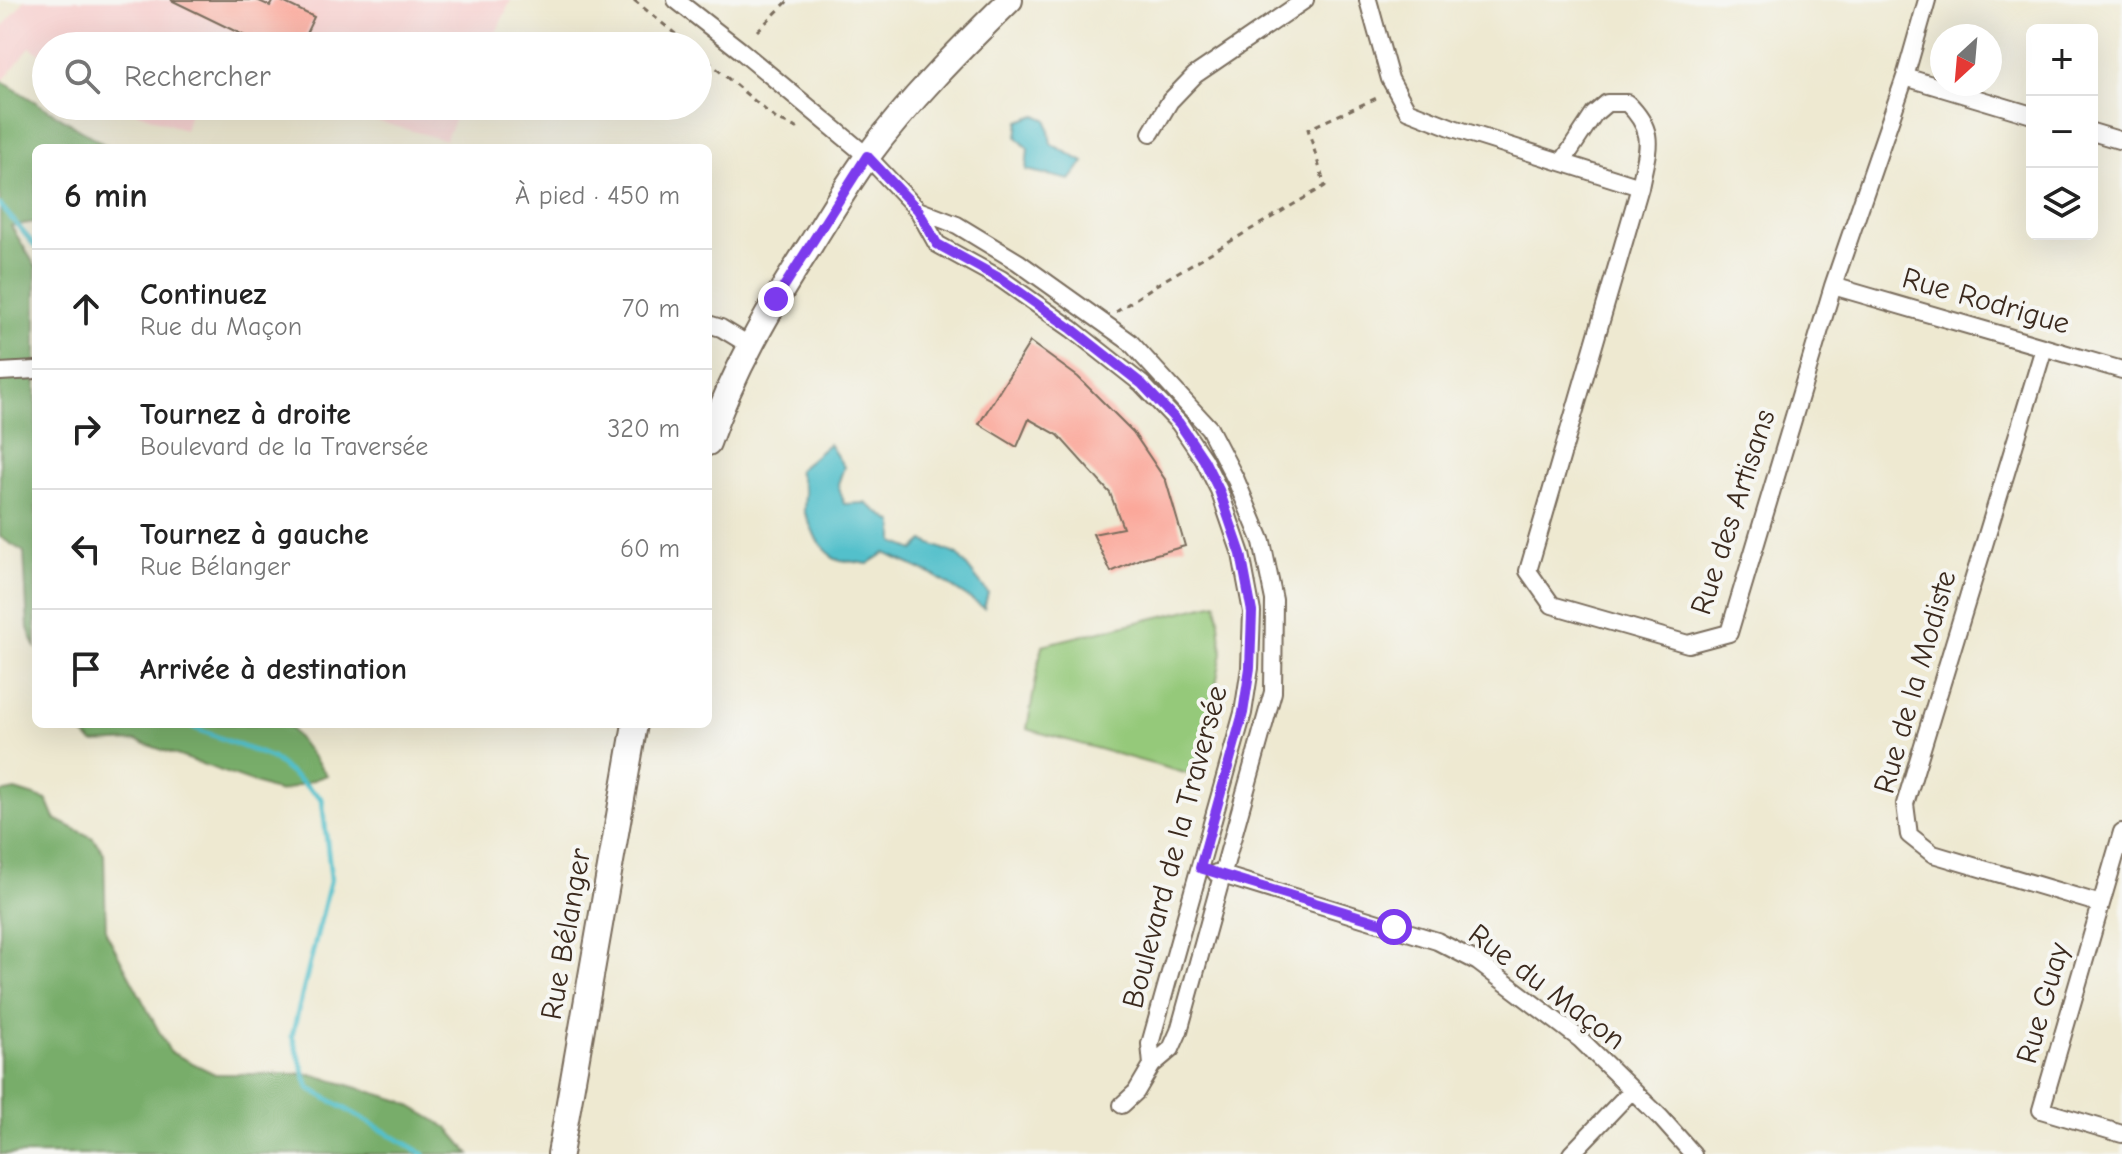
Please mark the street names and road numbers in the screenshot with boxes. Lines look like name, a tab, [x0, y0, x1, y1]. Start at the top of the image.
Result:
street label: Rue Rodrigue	[1898, 260, 2074, 342]
street label: Rue des Artisans	[1683, 405, 1783, 619]
street label: Rue de la Modiste	[1866, 567, 1964, 797]
street label: Boulevard de la Traversée	[1115, 682, 1235, 1012]
street label: Rue Bélanger	[534, 846, 598, 1022]
street label: Rue du Maçon	[1462, 917, 1632, 1057]
street label: Rue Guay	[2009, 938, 2077, 1067]

